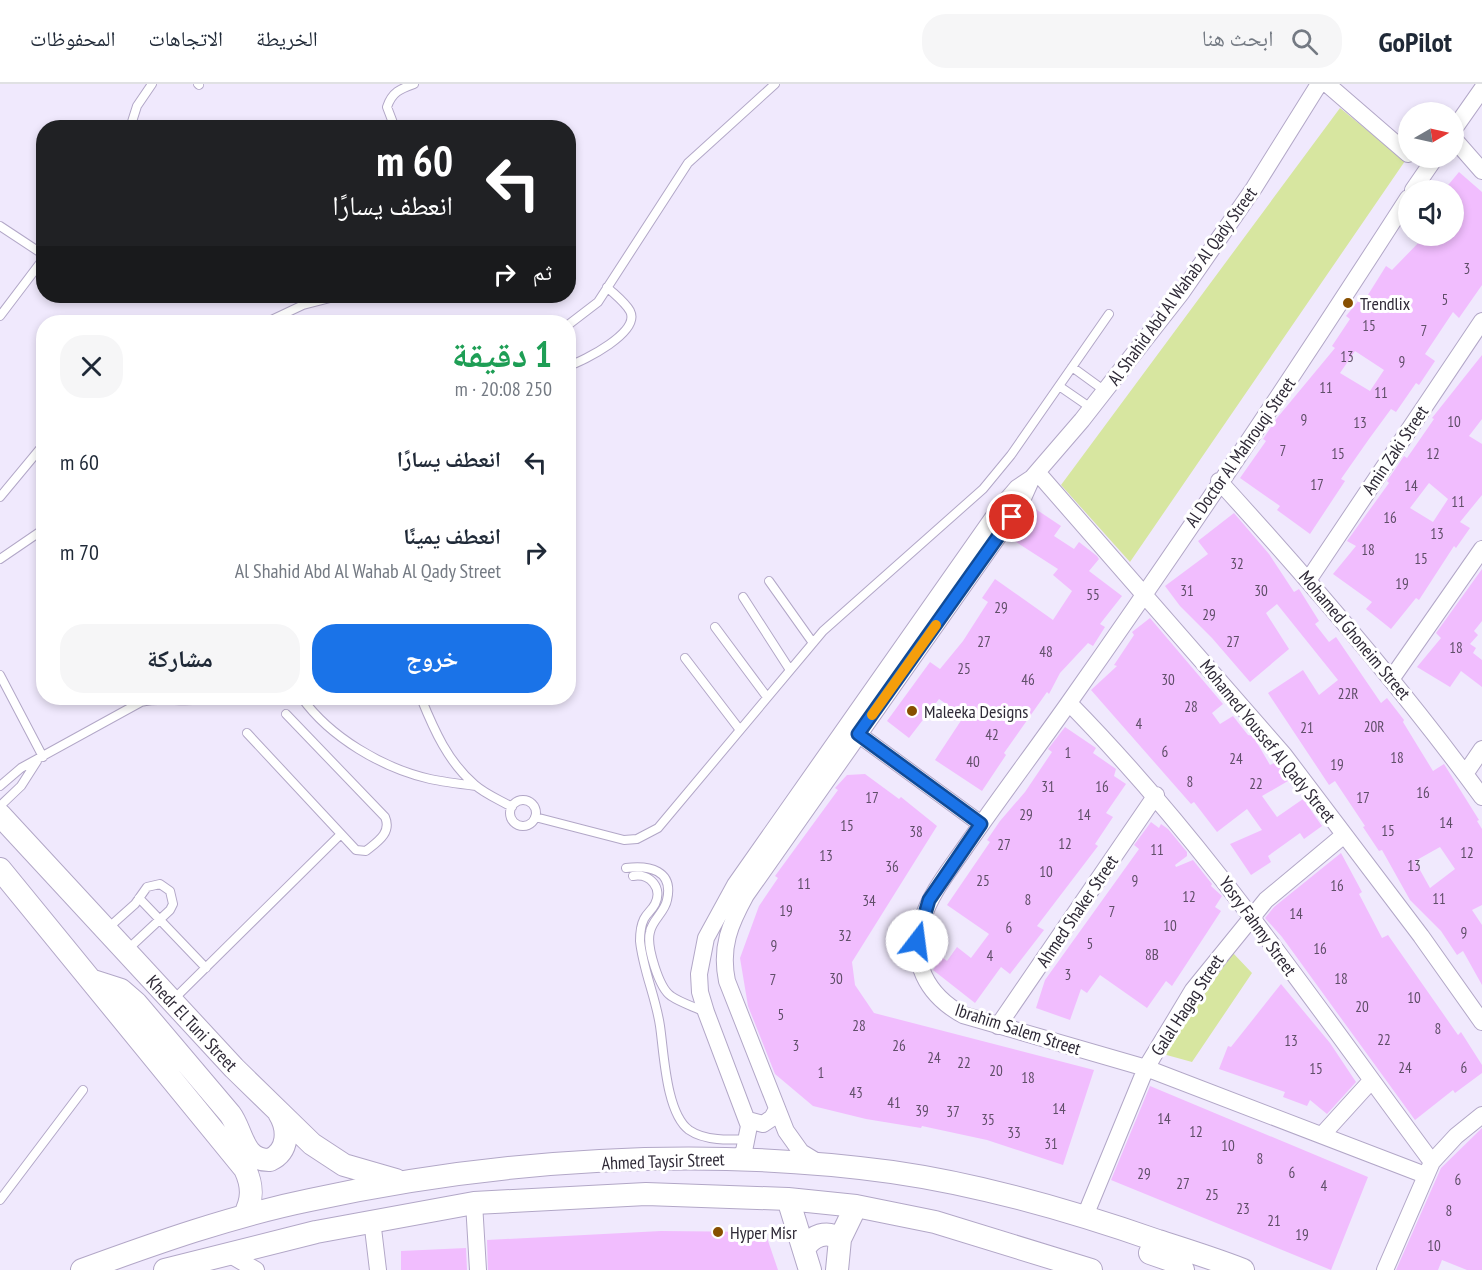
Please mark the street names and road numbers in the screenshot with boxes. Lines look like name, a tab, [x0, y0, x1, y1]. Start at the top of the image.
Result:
street label: Al Shahid Abd Al Wahab Al Qady Street	[1102, 182, 1262, 390]
street label: Al Doctor Al Mahrouqi Street	[1180, 373, 1300, 531]
street label: Amin Zaki Street	[1357, 401, 1433, 499]
street label: Mohamed Ghoneim Street	[1294, 566, 1416, 704]
street label: Mohamed Youssef Al Qady Street	[1195, 655, 1341, 827]
street label: Ahmed Shaker Street	[1031, 851, 1123, 971]
street label: Yosry Fahmy Street	[1214, 872, 1302, 980]
street label: Galal Hagag Street	[1146, 950, 1228, 1060]
street label: Khedr El Tuni Street	[142, 970, 242, 1076]
street label: Ibrahim Salem Street	[952, 998, 1084, 1060]
street label: Ahmed Taysir Street	[601, 1147, 725, 1175]

